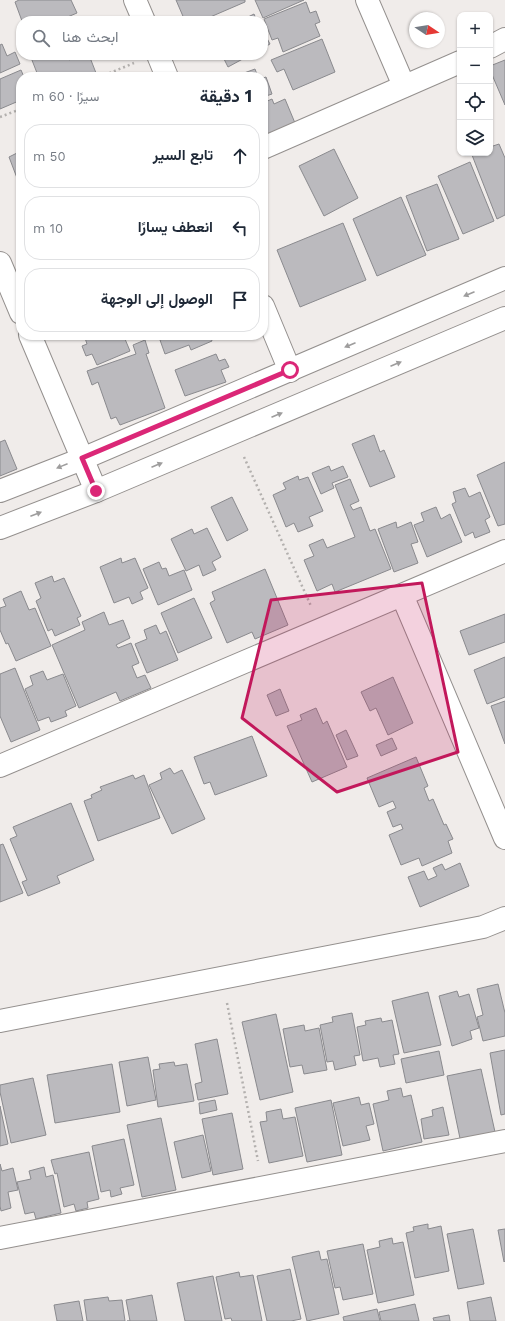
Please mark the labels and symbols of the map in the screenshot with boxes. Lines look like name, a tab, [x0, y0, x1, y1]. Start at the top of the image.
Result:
north arrow	[409, 12, 445, 48]
one-way arrow	[463, 291, 475, 297]
one-way arrow	[344, 342, 355, 348]
route start	[281, 361, 299, 379]
one-way arrow	[391, 361, 402, 367]
one-way arrow	[271, 411, 283, 417]
one-way arrow	[151, 462, 163, 468]
one-way arrow	[56, 464, 68, 470]
route end	[87, 482, 105, 500]
one-way arrow	[31, 511, 43, 517]

